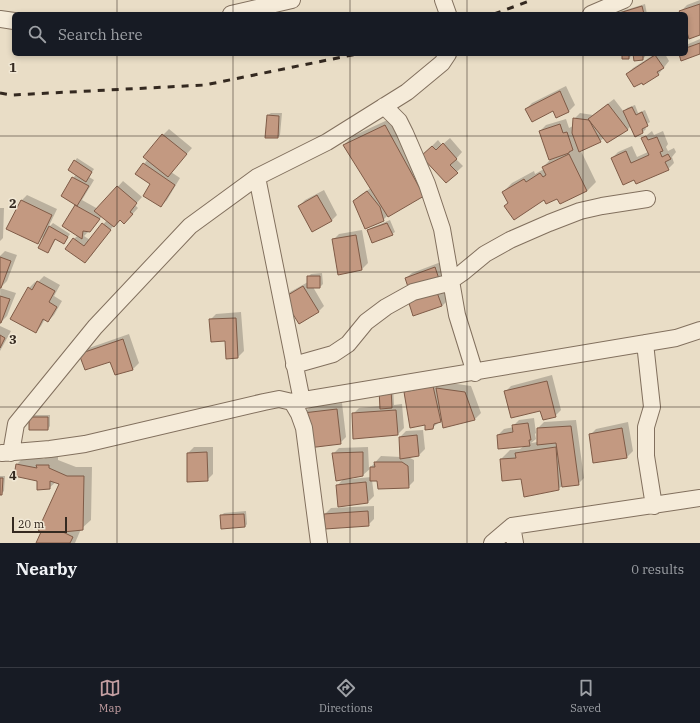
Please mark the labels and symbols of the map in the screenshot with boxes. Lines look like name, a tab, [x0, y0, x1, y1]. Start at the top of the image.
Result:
text: 1	[9, 59, 17, 76]
text: 2	[9, 195, 17, 212]
text: 3	[9, 331, 17, 348]
text: 4	[9, 467, 17, 484]
scale bar	[12, 515, 67, 534]

